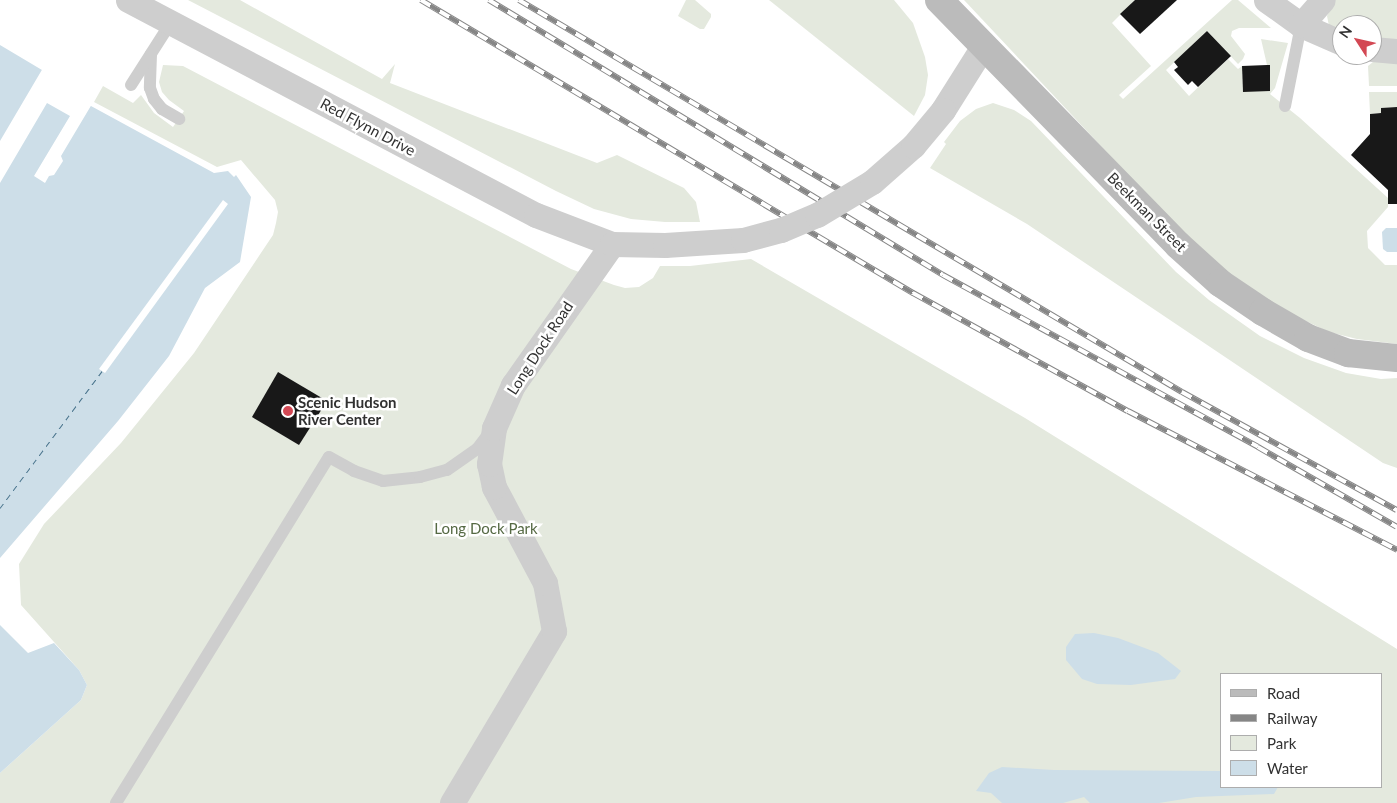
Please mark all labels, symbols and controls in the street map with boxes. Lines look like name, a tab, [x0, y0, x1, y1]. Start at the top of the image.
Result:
north arrow	[1332, 15, 1382, 65]
text: N	[1335, 22, 1355, 41]
street label: Red Flynn Drive	[317, 94, 419, 160]
street label: Beekman Street	[1104, 169, 1190, 255]
street label: Long Dock Road	[503, 298, 577, 398]
place label: Scenic Hudson River Center	[298, 393, 397, 428]
marker: Scenic Hudson River Center	[282, 405, 294, 417]
park label: Long Dock Park	[434, 520, 538, 538]
legend	[1220, 673, 1382, 788]
text: Road	[1267, 684, 1300, 702]
text: Railway	[1267, 709, 1318, 727]
text: Park	[1267, 734, 1296, 752]
text: Water	[1267, 759, 1308, 777]

